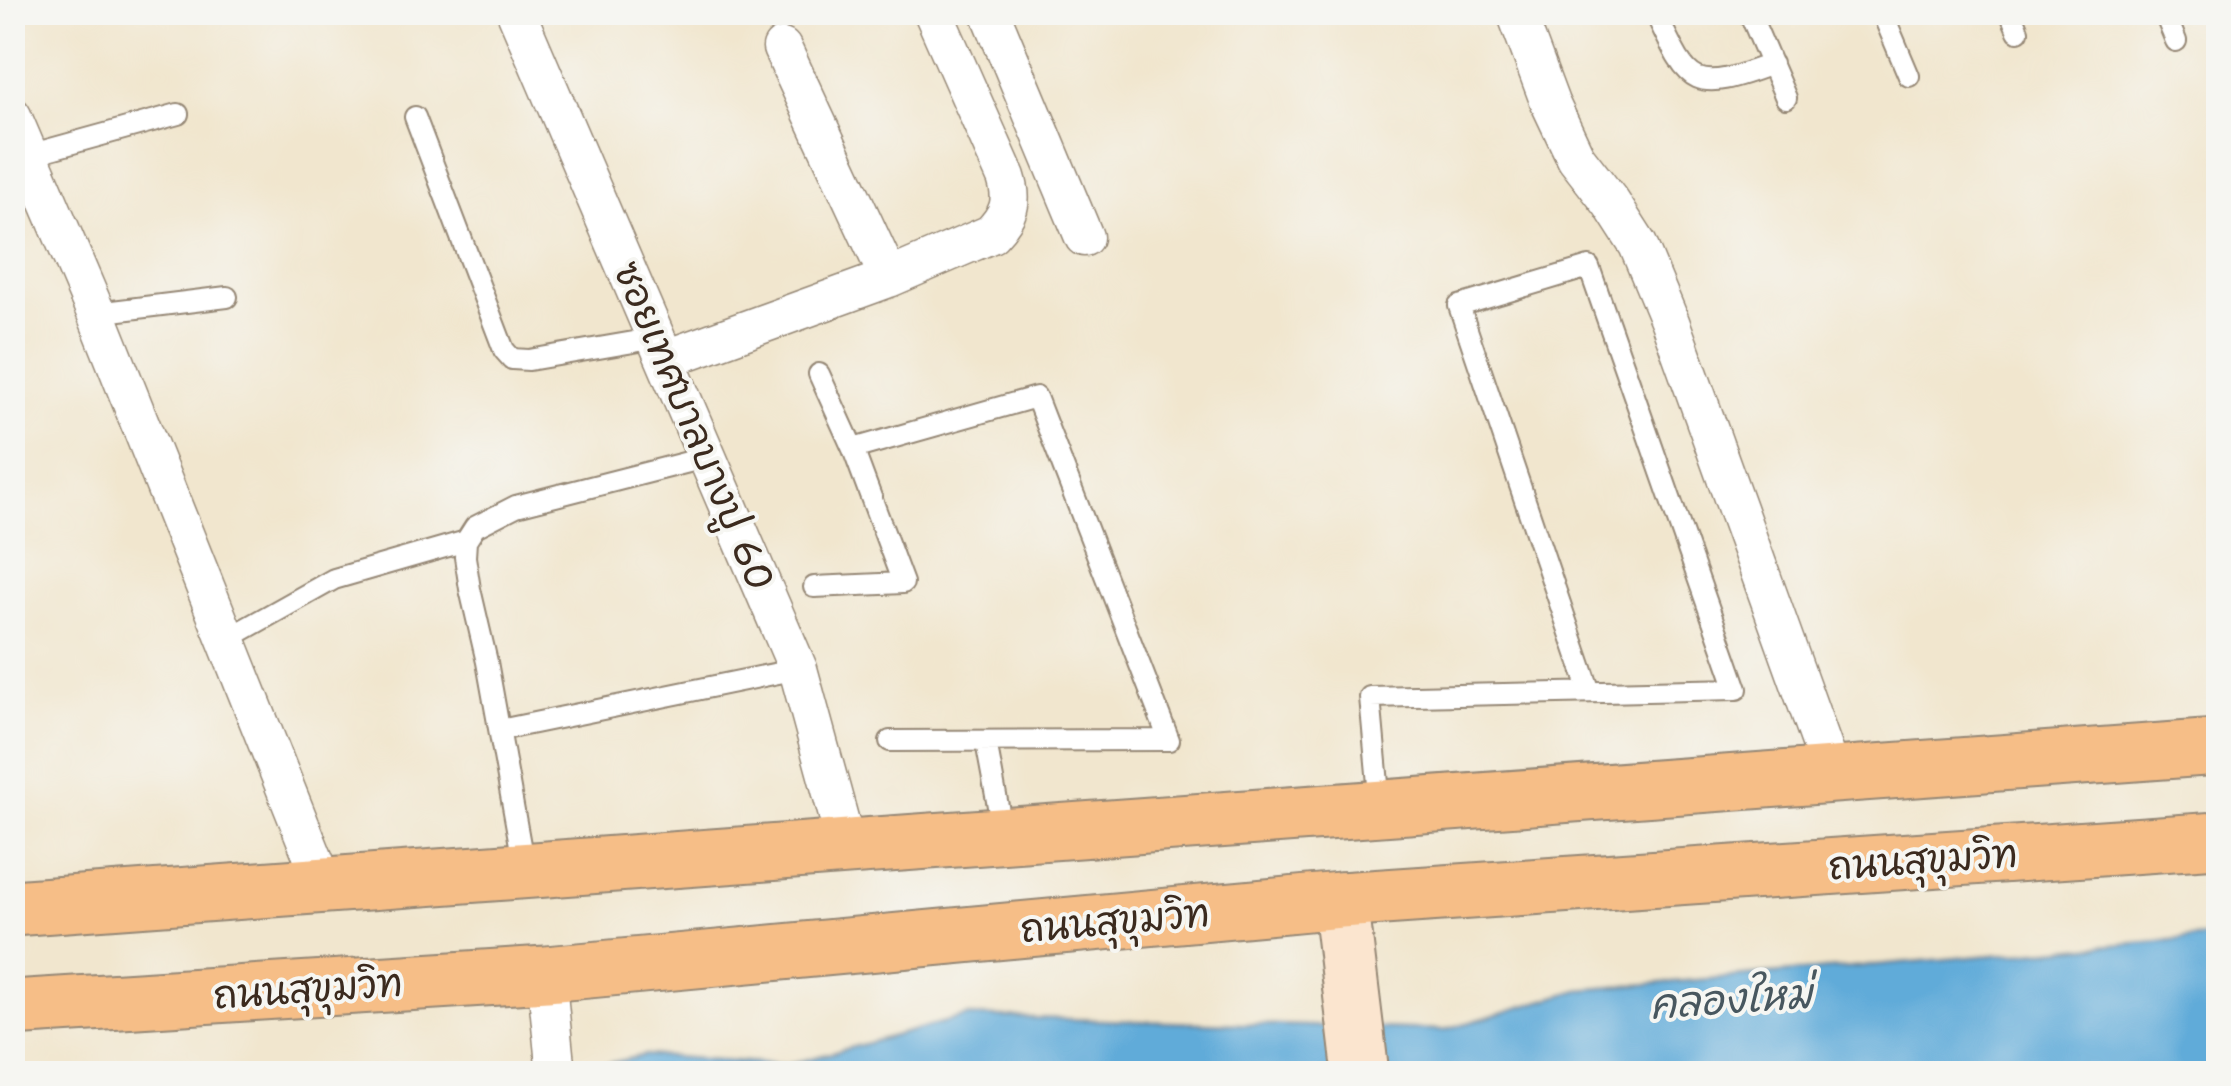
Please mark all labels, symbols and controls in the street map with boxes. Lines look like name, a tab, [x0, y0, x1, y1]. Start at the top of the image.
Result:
street label: ซอยเทศบาลบางปู 60	[600, 253, 787, 599]
street label: ถนนสุขุมวิท	[1826, 827, 2020, 895]
street label: ถนนสุขุมวิท	[1018, 887, 1212, 957]
street label: ถนนสุขุมวิท	[211, 956, 405, 1024]
water label: คลองใหม่	[1648, 966, 1821, 1032]

